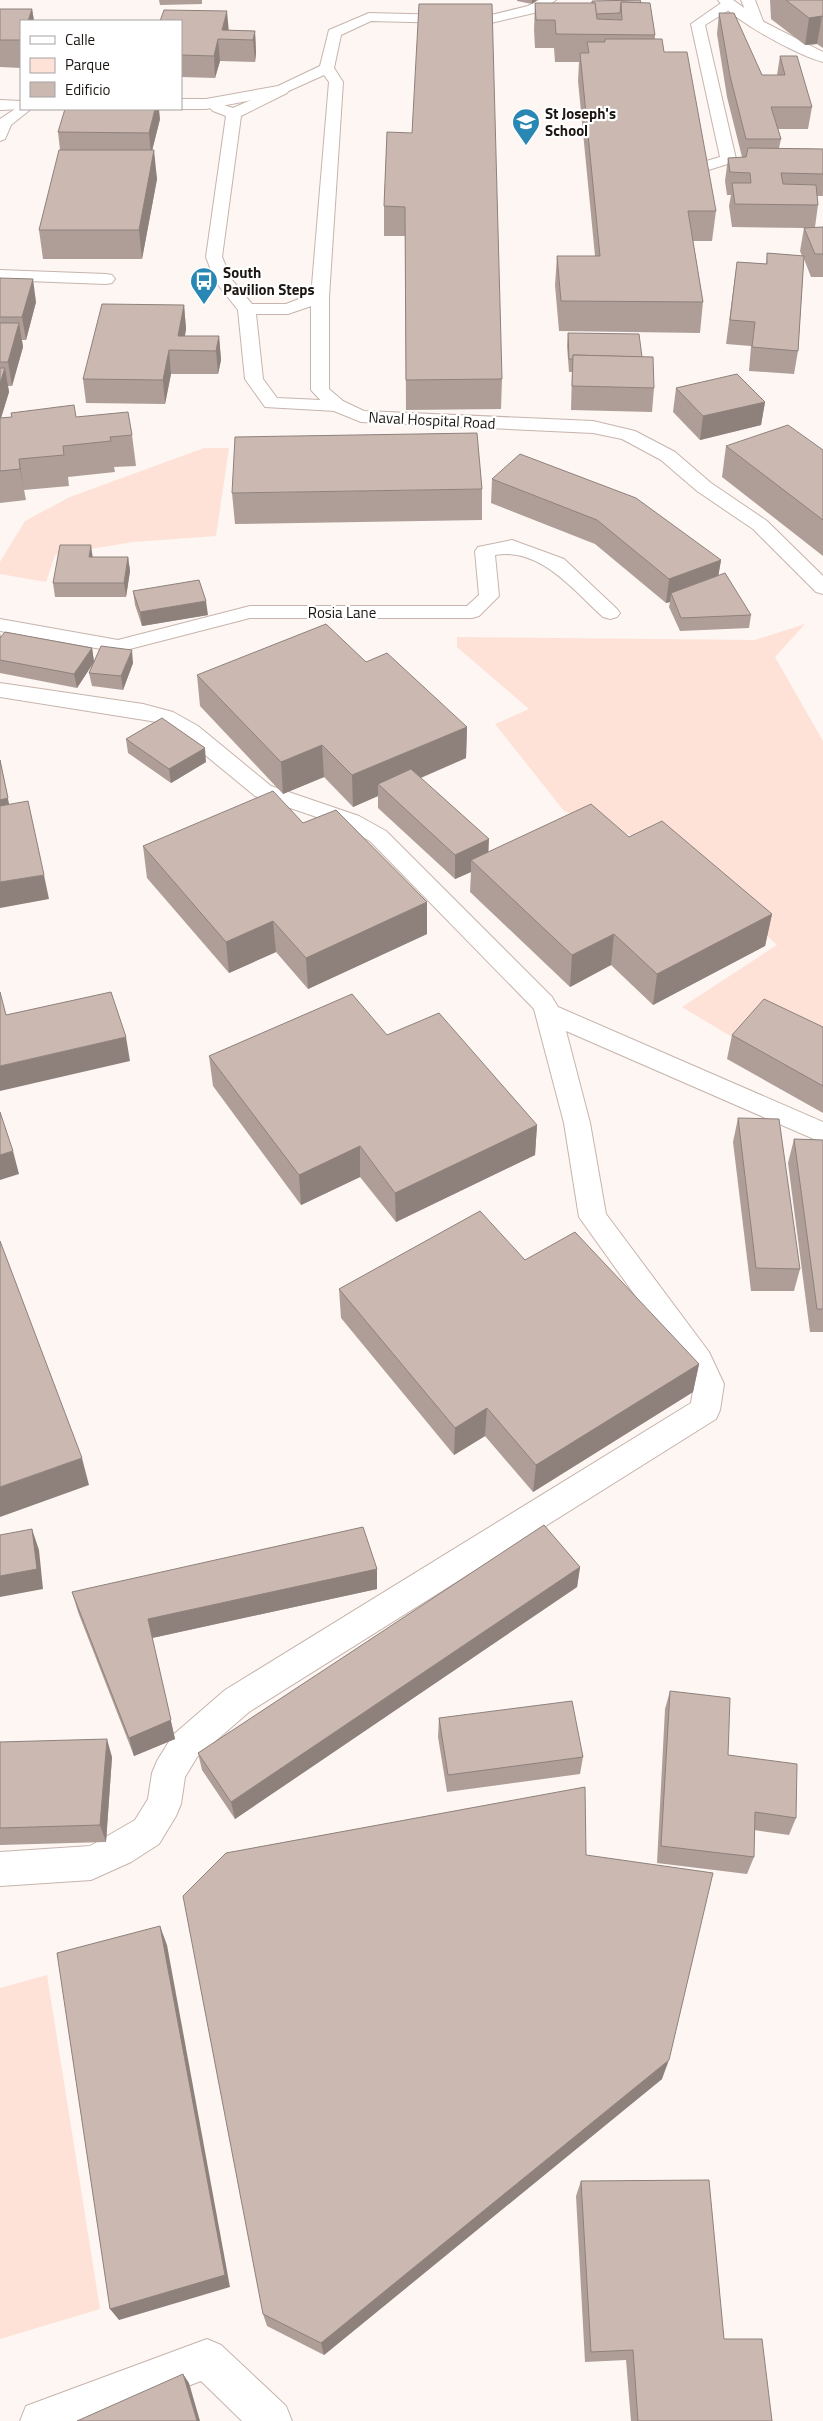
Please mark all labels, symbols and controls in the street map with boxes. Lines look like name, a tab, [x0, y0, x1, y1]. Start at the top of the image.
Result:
legend	[20, 20, 182, 110]
text: Calle	[65, 28, 95, 51]
text: Parque	[65, 53, 110, 76]
text: Edificio	[65, 78, 110, 101]
place label: St Joseph's School	[545, 102, 616, 142]
school or university icon: St Joseph's School	[511, 107, 541, 146]
place label: South Pavilion Steps	[223, 261, 315, 301]
bus stop icon: South Pavilion Steps	[189, 266, 219, 305]
street label: Naval Hospital Road	[368, 405, 496, 435]
street label: Rosia Lane	[308, 601, 376, 624]

